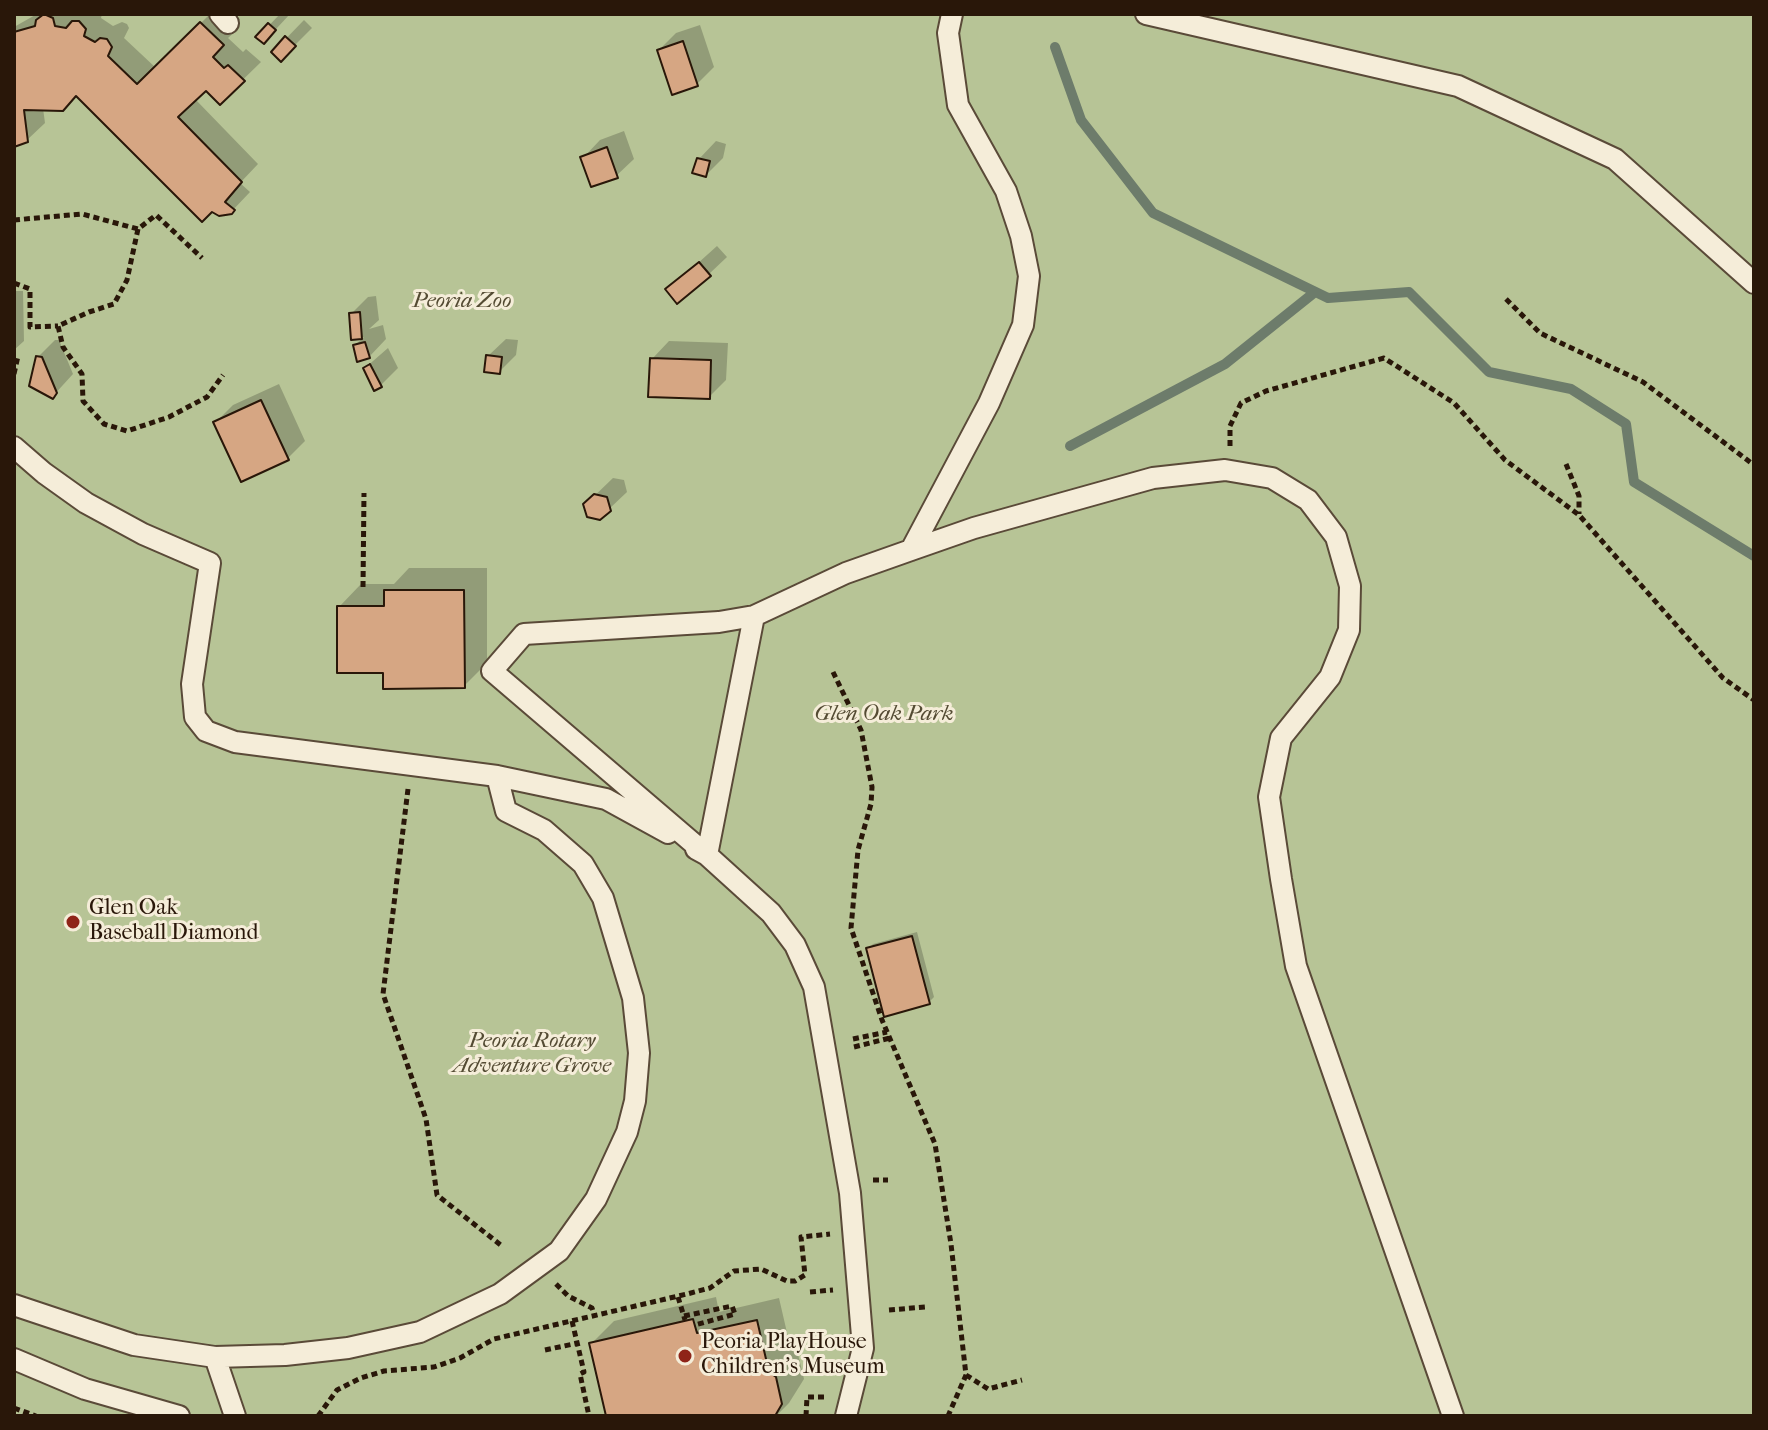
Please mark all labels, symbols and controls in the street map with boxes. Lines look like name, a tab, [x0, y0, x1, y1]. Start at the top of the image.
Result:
park label: Peoria Zoo	[413, 289, 511, 315]
park label: Glen Oak Park	[814, 702, 954, 728]
place label: Glen Oak Baseball Diamond	[89, 896, 258, 948]
marker: Glen Oak Baseball Diamond	[64, 913, 82, 931]
park label: Peoria Rotary Adventure Grove	[453, 1029, 611, 1080]
place label: Peoria PlayHouse Children's Museum	[701, 1330, 885, 1382]
marker: Peoria PlayHouse Children's Museum	[676, 1347, 694, 1365]

